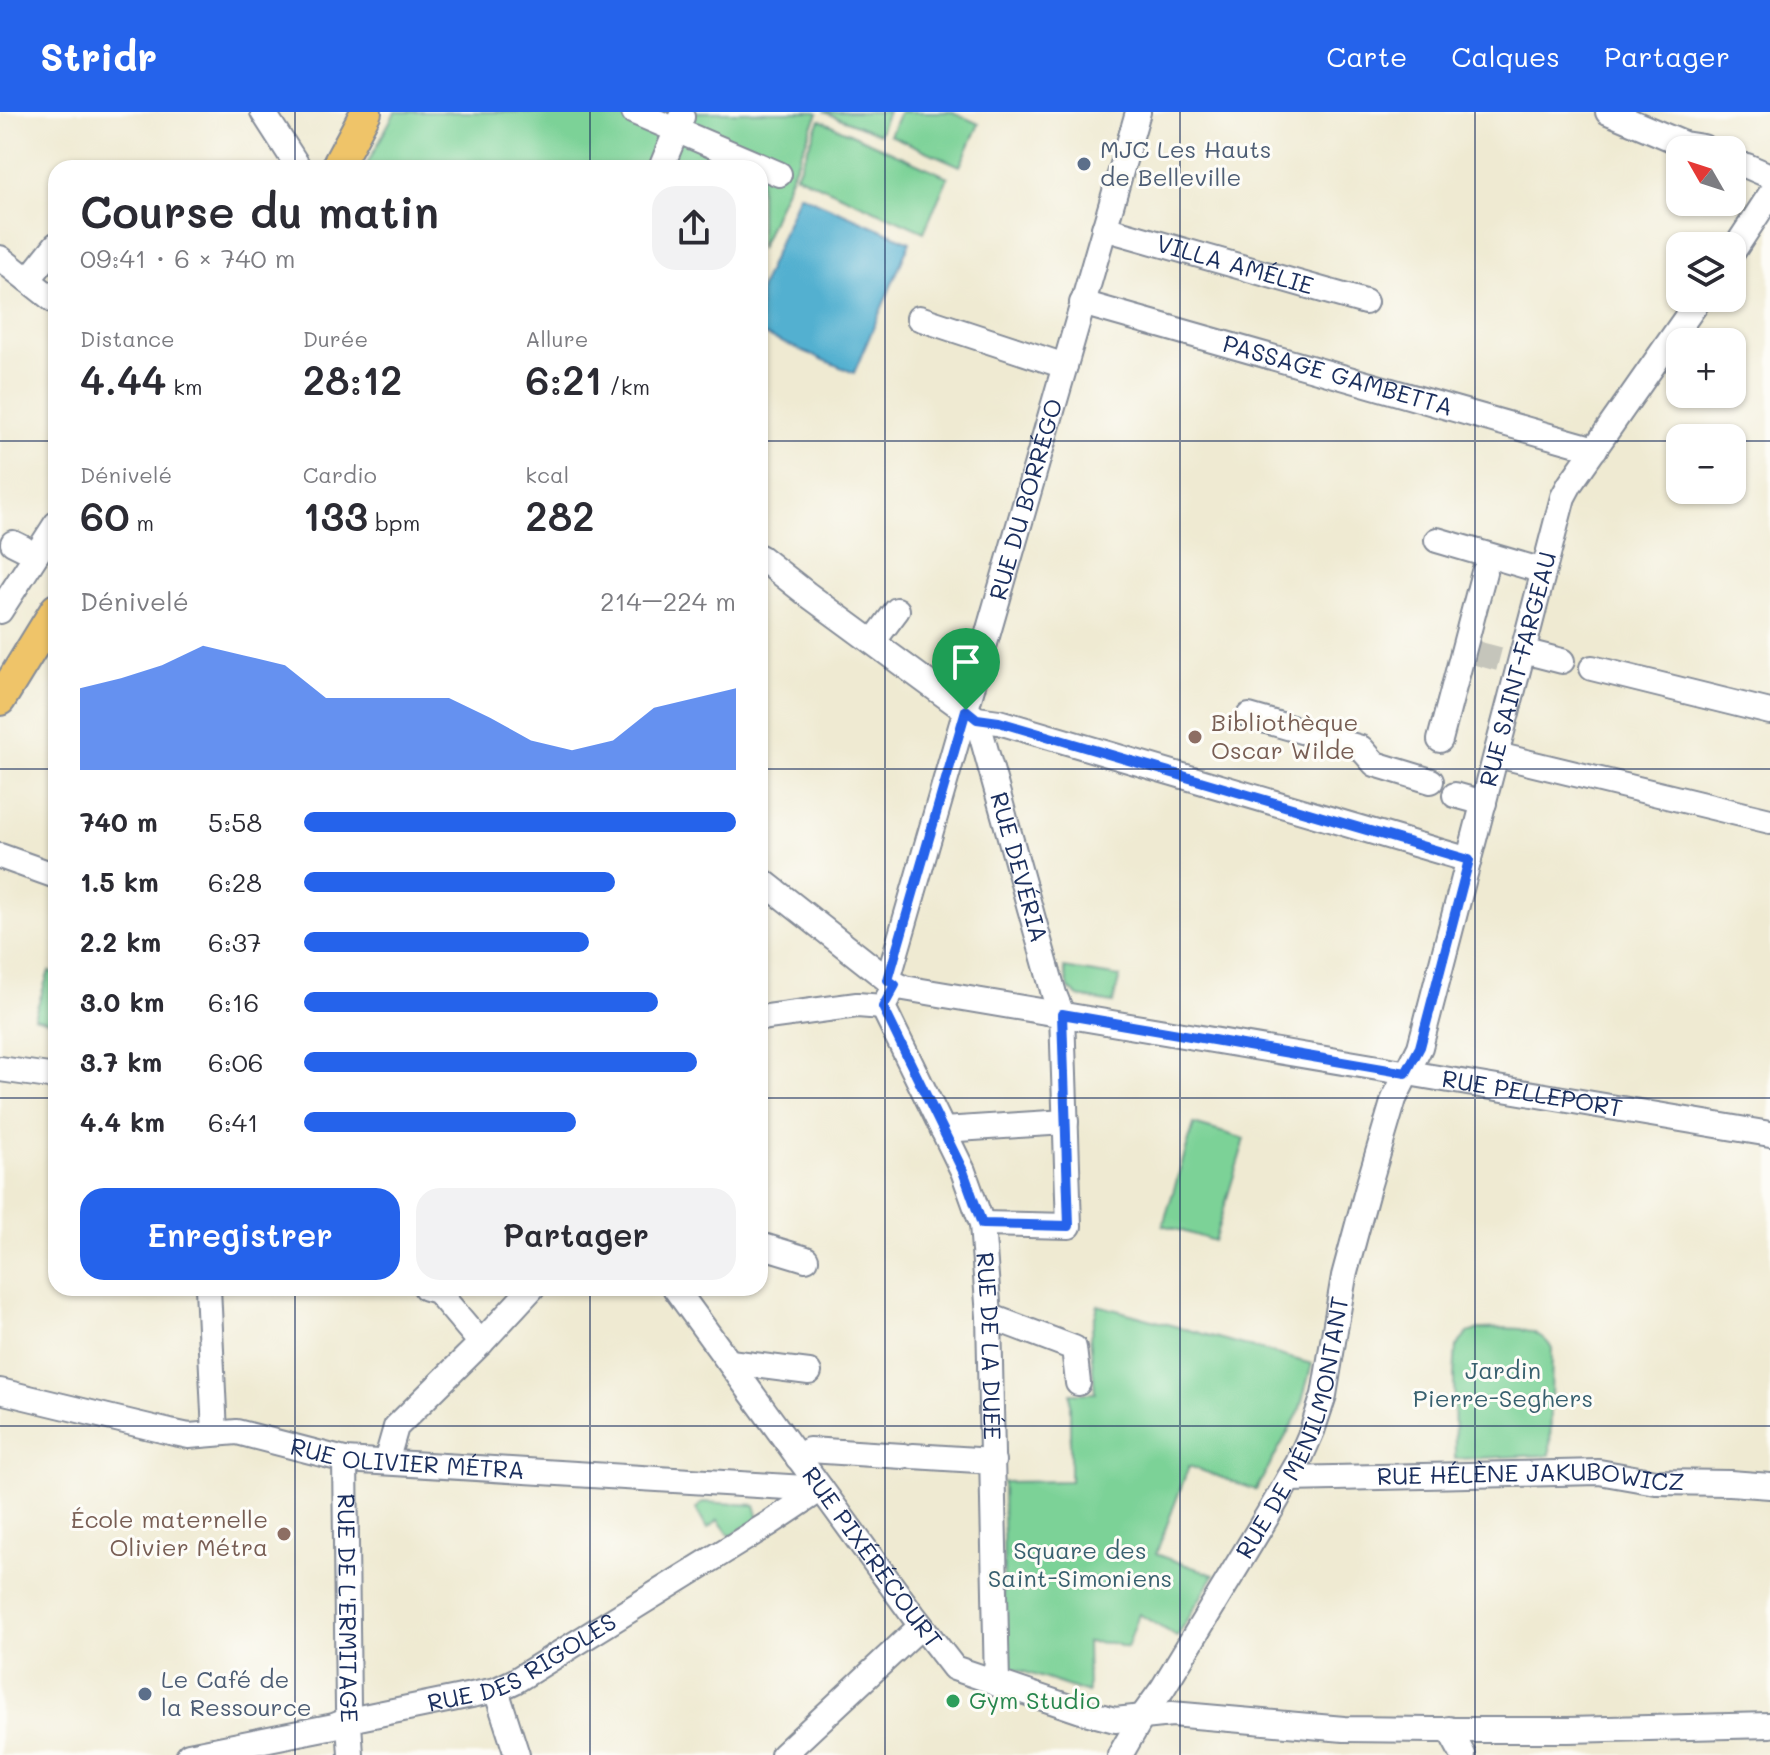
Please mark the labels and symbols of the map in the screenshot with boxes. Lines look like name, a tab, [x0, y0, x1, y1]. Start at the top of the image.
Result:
place label: MJC Les Hauts de Belleville	[1100, 133, 1271, 192]
north arrow	[1666, 136, 1746, 216]
marker: MJC Les Hauts de Belleville	[1075, 155, 1093, 173]
street label: VILLA AMÉLIE	[1153, 227, 1317, 301]
street label: PASSAGE GAMBETTA	[1220, 327, 1457, 422]
street label: RUE DU BORRÉGO	[981, 395, 1069, 604]
street label: RUE SAINT-FARGEAU	[1471, 548, 1562, 790]
pin	[932, 628, 1000, 710]
place label: Bibliothèque Oscar Wilde	[1211, 706, 1358, 765]
marker: Bibliothèque Oscar Wilde	[1186, 728, 1204, 746]
street label: RUE DEVÉRIA	[984, 788, 1056, 946]
street label: RUE PELLEPORT	[1440, 1062, 1625, 1123]
street label: RUE DE LA DUÉE	[970, 1251, 1009, 1440]
street label: RUE DE MÉNILMONTANT	[1228, 1294, 1354, 1564]
park label: Jardin Pierre-Seghers	[1413, 1354, 1593, 1413]
street label: RUE OLIVIER MÉTRA	[287, 1429, 526, 1485]
street label: RUE HÉLÈNE JAKUBOWICZ	[1376, 1455, 1685, 1496]
street label: RUE PIXÉRÉCOURT	[796, 1460, 950, 1654]
street label: RUE DE L'ERMITAGE	[331, 1493, 366, 1723]
place label: École maternelle Olivier Métra	[71, 1503, 268, 1562]
marker: École maternelle Olivier Métra	[275, 1525, 293, 1543]
park label: Square des Saint-Simoniens	[988, 1534, 1172, 1593]
street label: RUE DES RIGOLES	[424, 1605, 621, 1718]
place label: Le Café de la Ressource	[161, 1663, 312, 1722]
place label: Gym Studio	[969, 1684, 1100, 1715]
marker: Le Café de la Ressource	[136, 1685, 154, 1703]
marker: Gym Studio	[944, 1692, 962, 1710]

